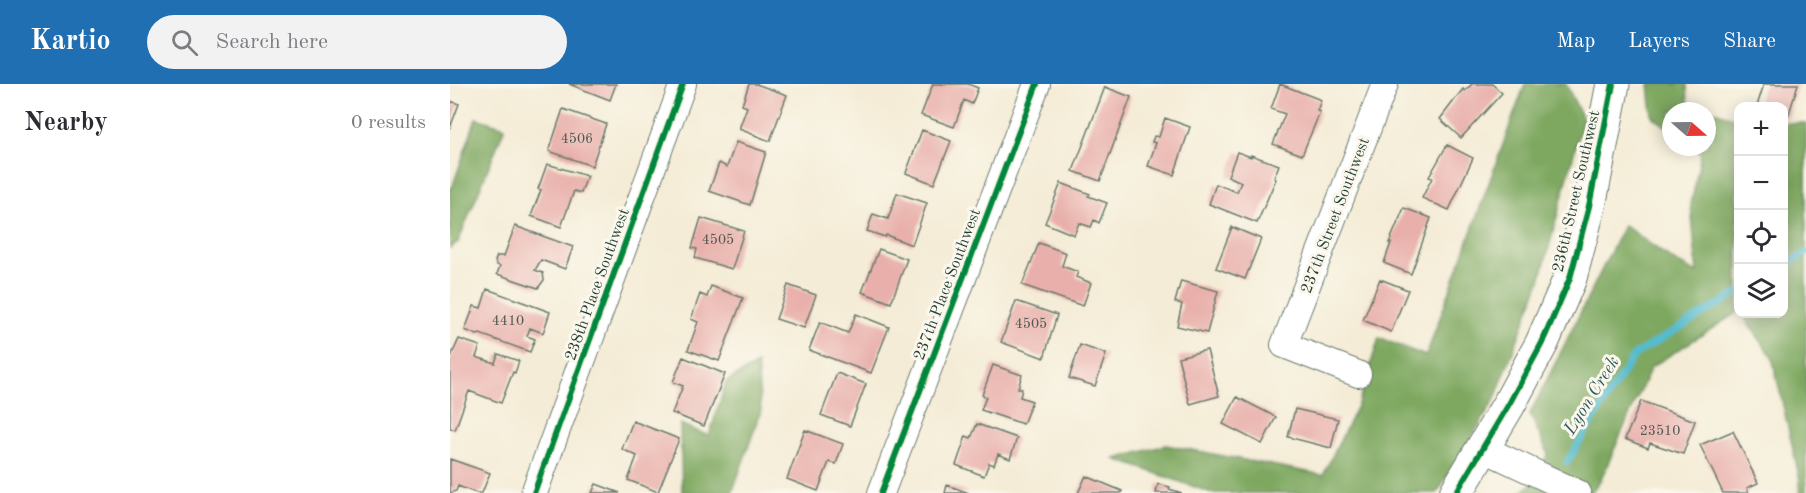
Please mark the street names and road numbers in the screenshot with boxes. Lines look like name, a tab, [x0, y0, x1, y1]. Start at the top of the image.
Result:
street label: 236th Street Southwest	[1551, 109, 1603, 274]
street label: 237th Street Southwest	[1299, 135, 1373, 296]
street label: 238th Place Southwest	[563, 206, 633, 363]
street label: 237th Place Southwest	[912, 206, 984, 363]

